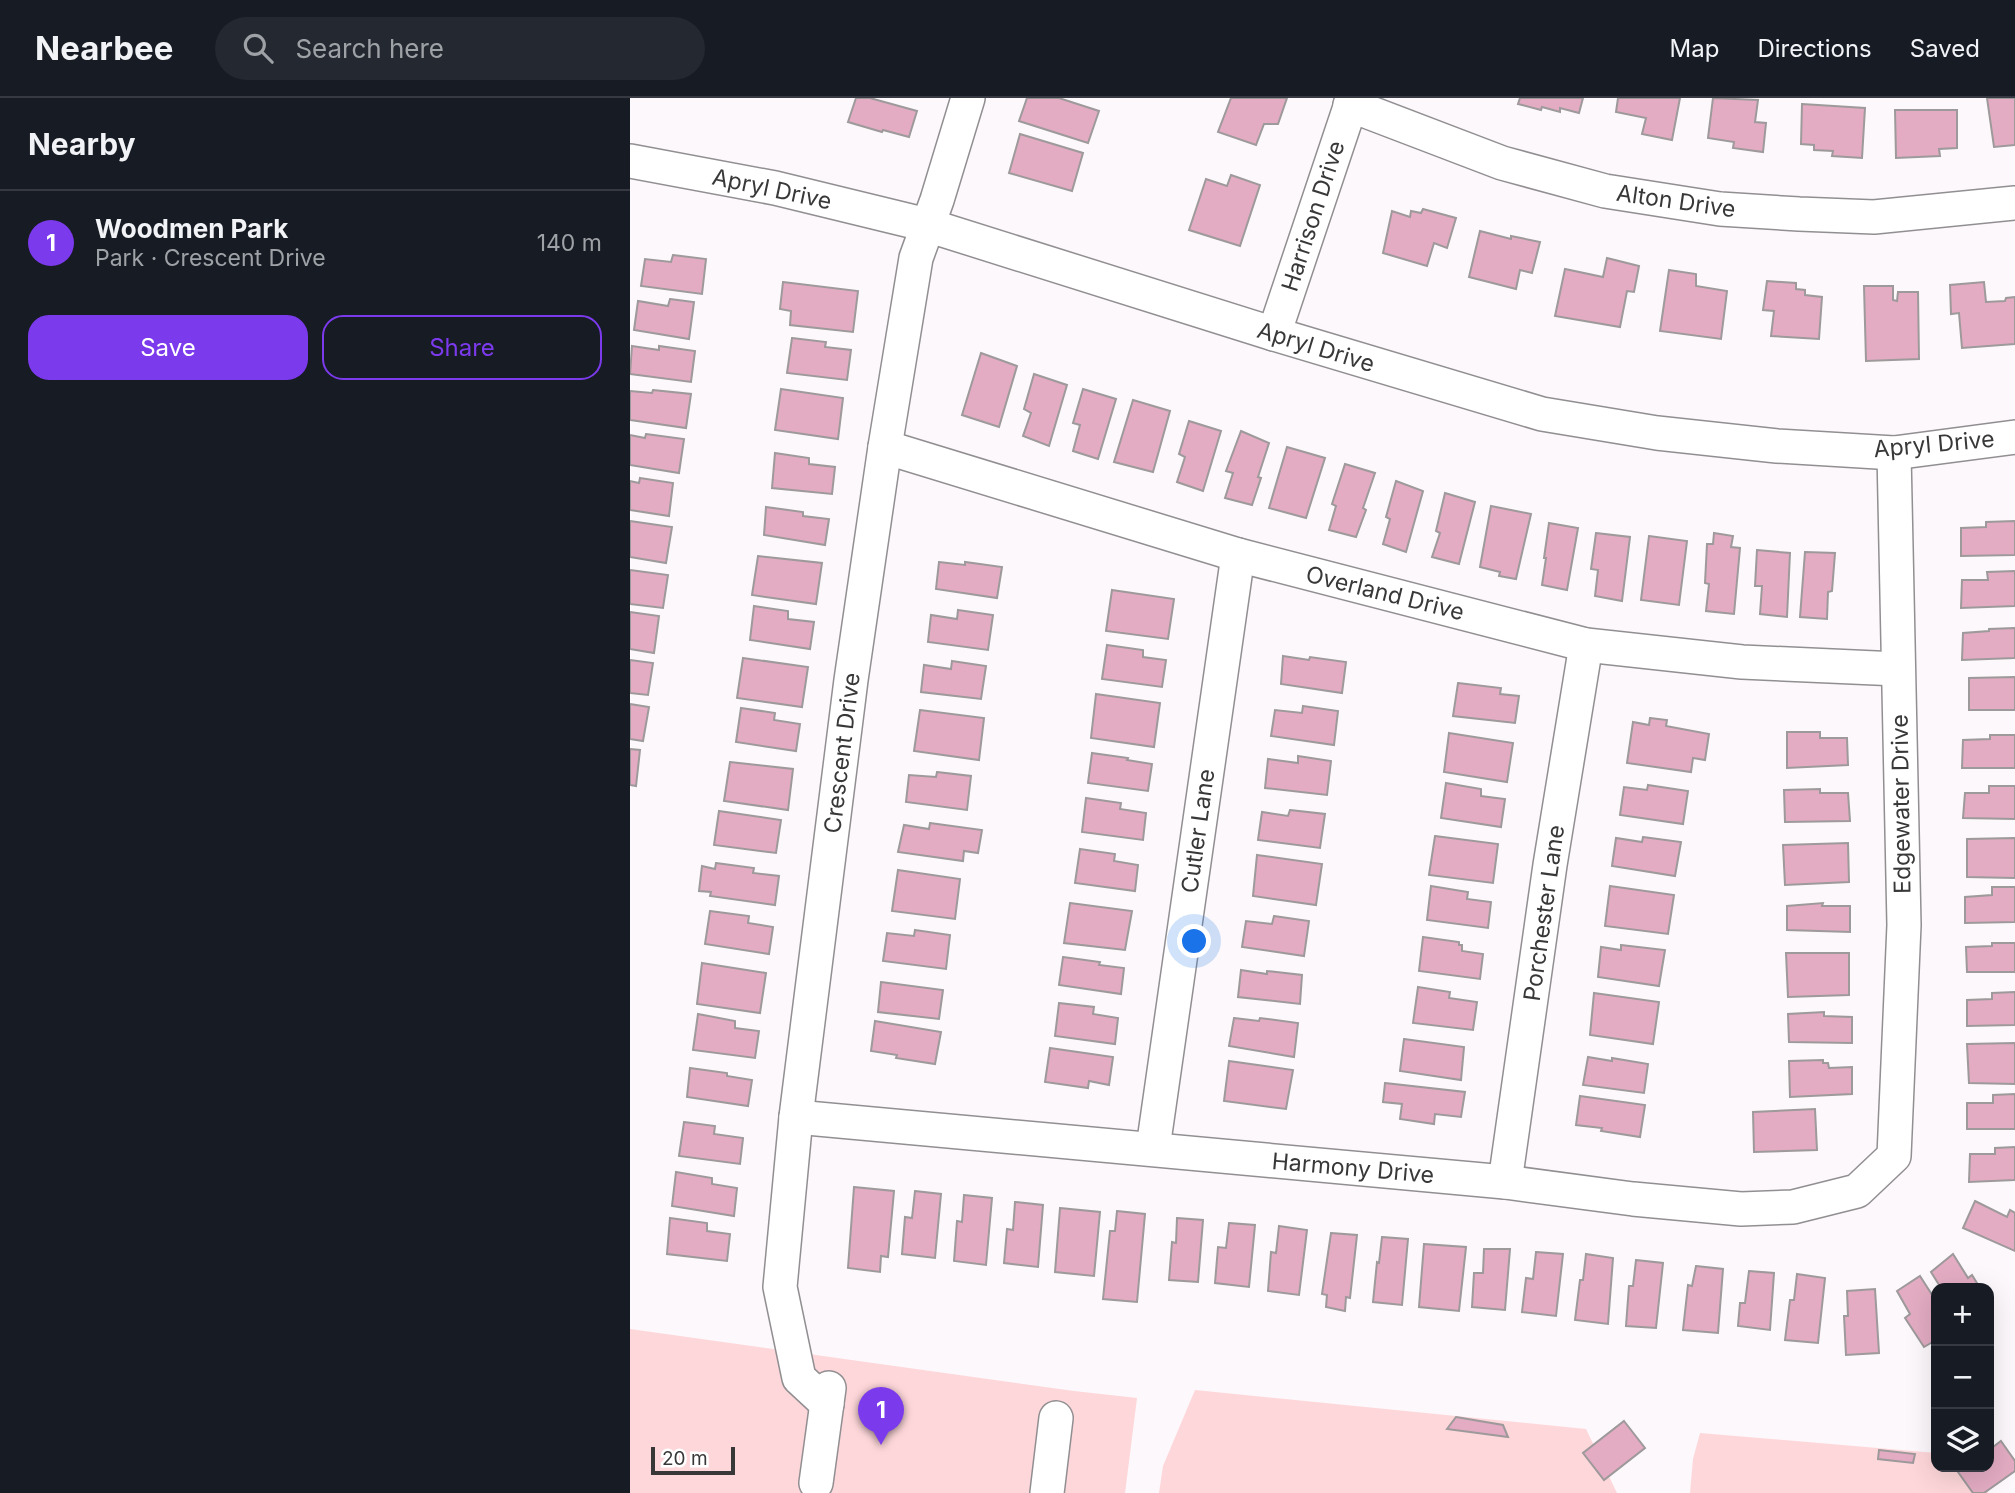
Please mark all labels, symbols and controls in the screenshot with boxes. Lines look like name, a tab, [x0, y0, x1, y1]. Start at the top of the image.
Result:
search box	[215, 17, 705, 80]
text: Nearbee	[35, 28, 173, 68]
icon: search	[239, 29, 277, 67]
text: Search here	[295, 33, 444, 64]
text: Map	[1670, 34, 1719, 63]
text: Directions	[1757, 34, 1872, 63]
text: Saved	[1910, 34, 1980, 63]
text: Nearby	[28, 126, 136, 162]
street label: Harrison Drive	[1275, 137, 1351, 295]
street label: Apryl Drive	[710, 163, 834, 215]
street label: Alton Drive	[1615, 179, 1737, 223]
text: Woodmen Park	[95, 213, 288, 244]
text: 1	[46, 229, 56, 257]
text: 140 m	[537, 229, 602, 257]
text: Park · Crescent Drive	[95, 244, 326, 272]
button: Save	[28, 315, 308, 380]
button: Share	[322, 315, 602, 380]
street label: Apryl Drive	[1254, 316, 1378, 378]
street label: Apryl Drive	[1872, 425, 1996, 463]
street label: Overland Drive	[1303, 560, 1467, 626]
street label: Crescent Drive	[818, 671, 866, 835]
street label: Edgewater Drive	[1885, 714, 1917, 894]
street label: Cutler Lane	[1175, 767, 1221, 895]
street label: Porchester Lane	[1518, 823, 1570, 1003]
your location	[1177, 924, 1211, 958]
street label: Harmony Drive	[1271, 1147, 1435, 1189]
map controls	[1931, 1283, 1994, 1472]
button: +	[1931, 1283, 1994, 1346]
button: −	[1931, 1346, 1994, 1409]
pin: 1	[858, 1387, 904, 1445]
button: layers	[1931, 1409, 1994, 1472]
scale bar	[651, 1444, 735, 1476]
text: 20 m	[662, 1447, 708, 1470]

